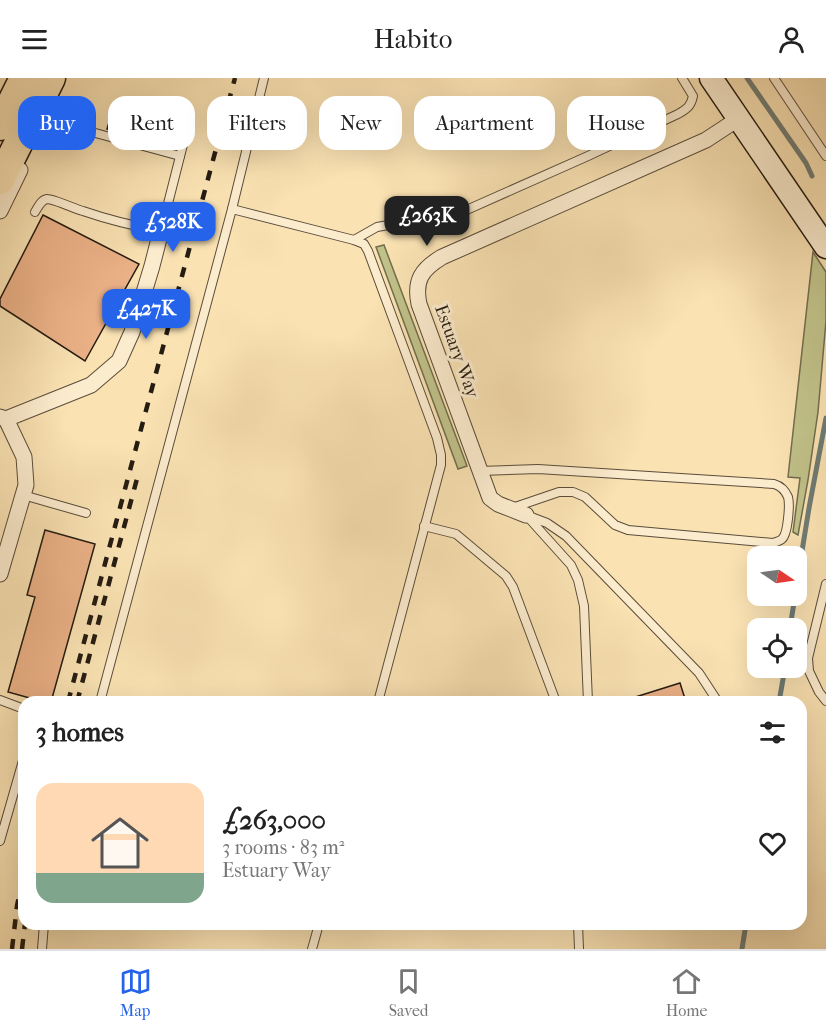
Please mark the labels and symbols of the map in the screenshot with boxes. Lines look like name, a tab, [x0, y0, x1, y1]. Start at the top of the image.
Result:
pin: £263K	[385, 196, 469, 247]
pin: £528K	[131, 202, 215, 253]
pin: £427K	[104, 289, 188, 340]
street label: Estuary Way	[430, 302, 484, 402]
north arrow	[747, 546, 807, 606]

